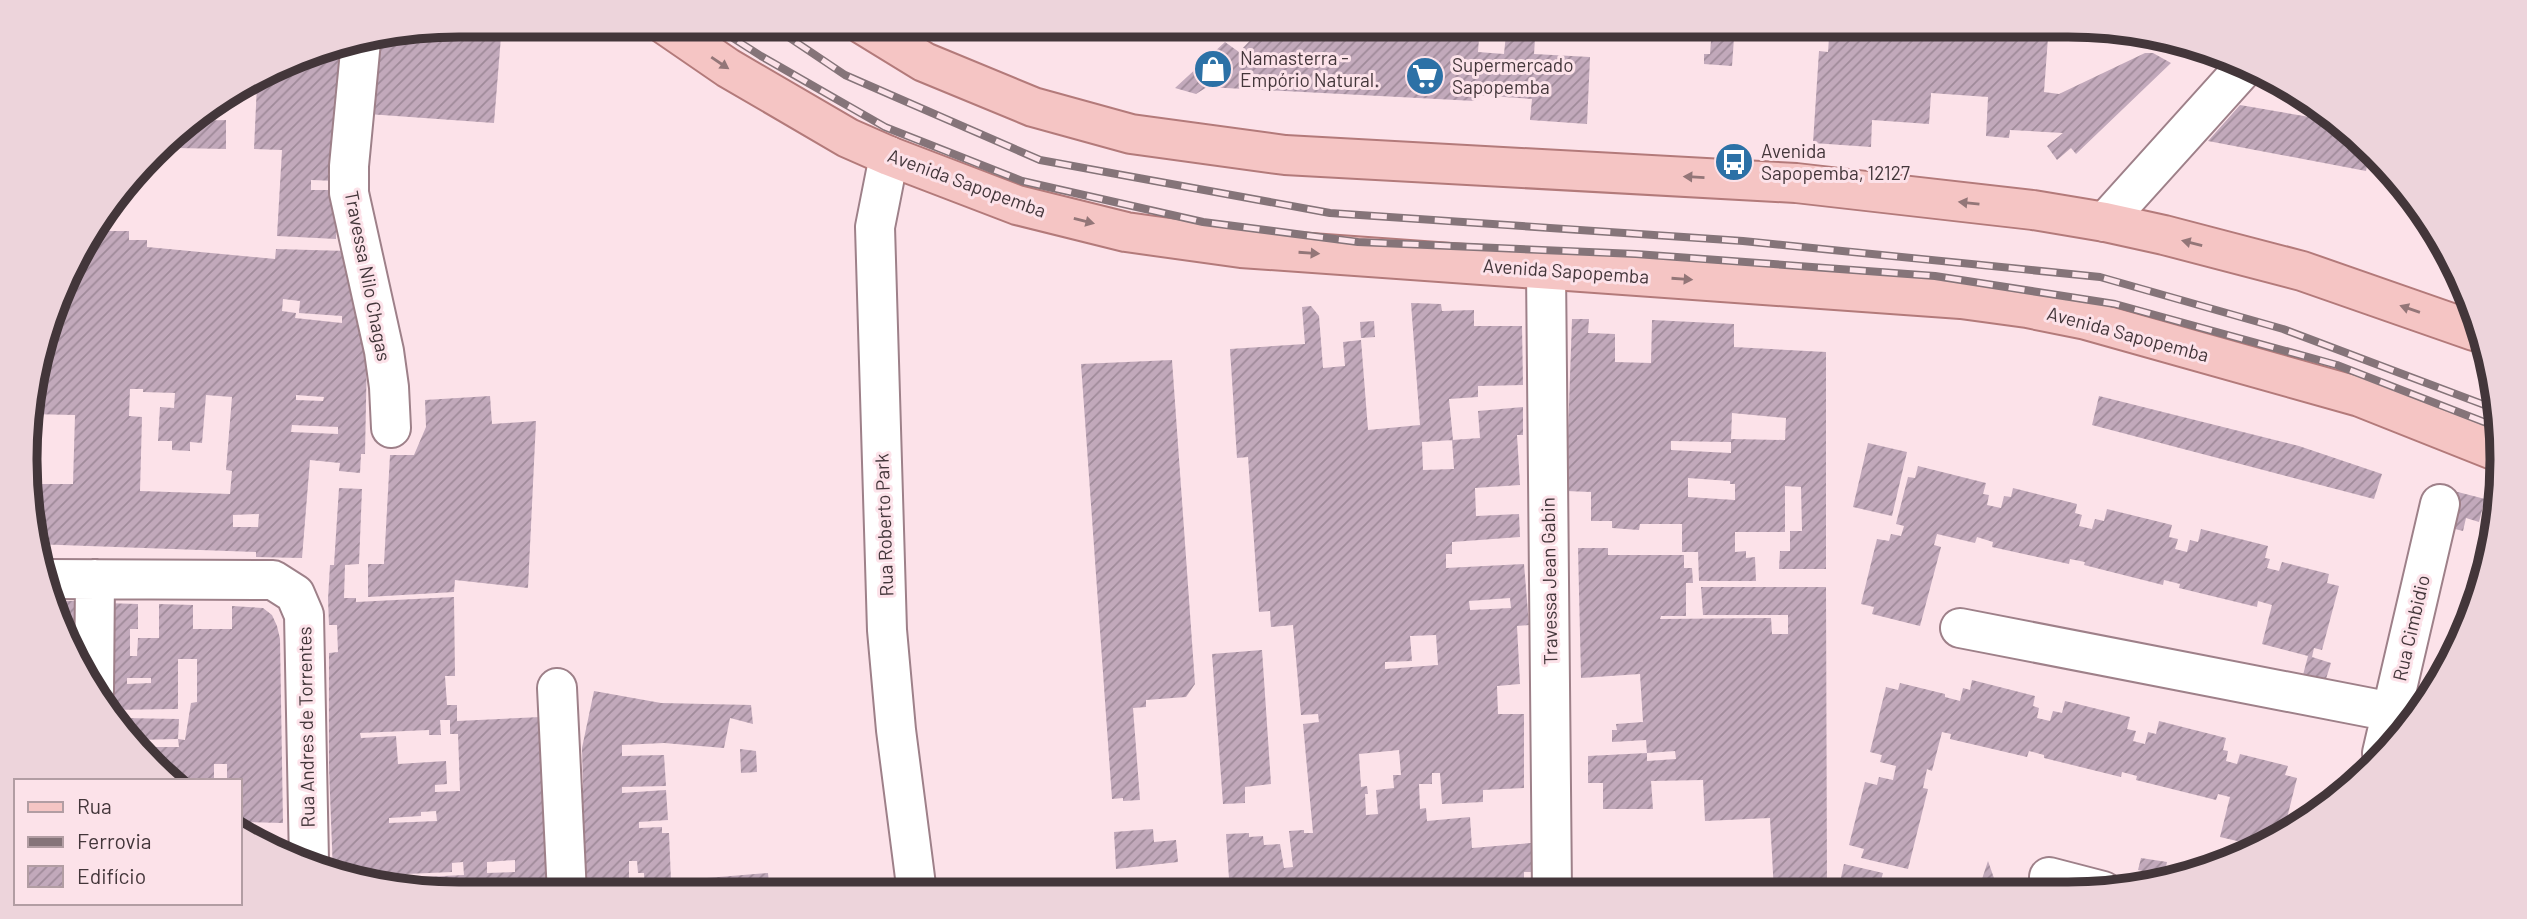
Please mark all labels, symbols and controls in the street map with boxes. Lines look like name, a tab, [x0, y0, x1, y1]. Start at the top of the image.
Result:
place label: Namasterra - Empório Natural.	[1240, 46, 1379, 91]
shop icon: Namasterra - Empório Natural.	[1192, 48, 1234, 90]
place label: Supermercado Sapopemba	[1452, 53, 1574, 98]
supermarket icon: Supermercado Sapopemba	[1404, 55, 1446, 97]
one-way arrow	[711, 56, 729, 70]
place label: Avenida Sapopemba, 12127	[1761, 139, 1910, 184]
bus stop icon: Avenida Sapopemba, 12127	[1713, 141, 1755, 183]
street label: Avenida Sapopemba	[885, 143, 1049, 222]
one-way arrow	[1682, 172, 1704, 183]
street label: Travessa Nilo Chagas	[341, 189, 396, 363]
one-way arrow	[1958, 197, 1980, 208]
one-way arrow	[1073, 216, 1095, 227]
one-way arrow	[2181, 237, 2203, 248]
one-way arrow	[1298, 248, 1320, 259]
street label: Avenida Sapopemba	[1482, 253, 1650, 288]
one-way arrow	[1672, 274, 1694, 285]
street label: Avenida Sapopemba	[2045, 301, 2212, 366]
one-way arrow	[2399, 303, 2420, 314]
street label: Rua Roberto Park	[870, 453, 897, 597]
street label: Travessa Jean Gabin	[1536, 497, 1561, 665]
street label: Rua Cimbidio	[2387, 573, 2434, 683]
street label: Rua Andres de Torrentes	[292, 626, 319, 828]
legend	[14, 779, 242, 905]
text: Rua	[77, 793, 112, 818]
text: Ferrovia	[77, 828, 152, 853]
text: Edifício	[77, 863, 146, 888]

